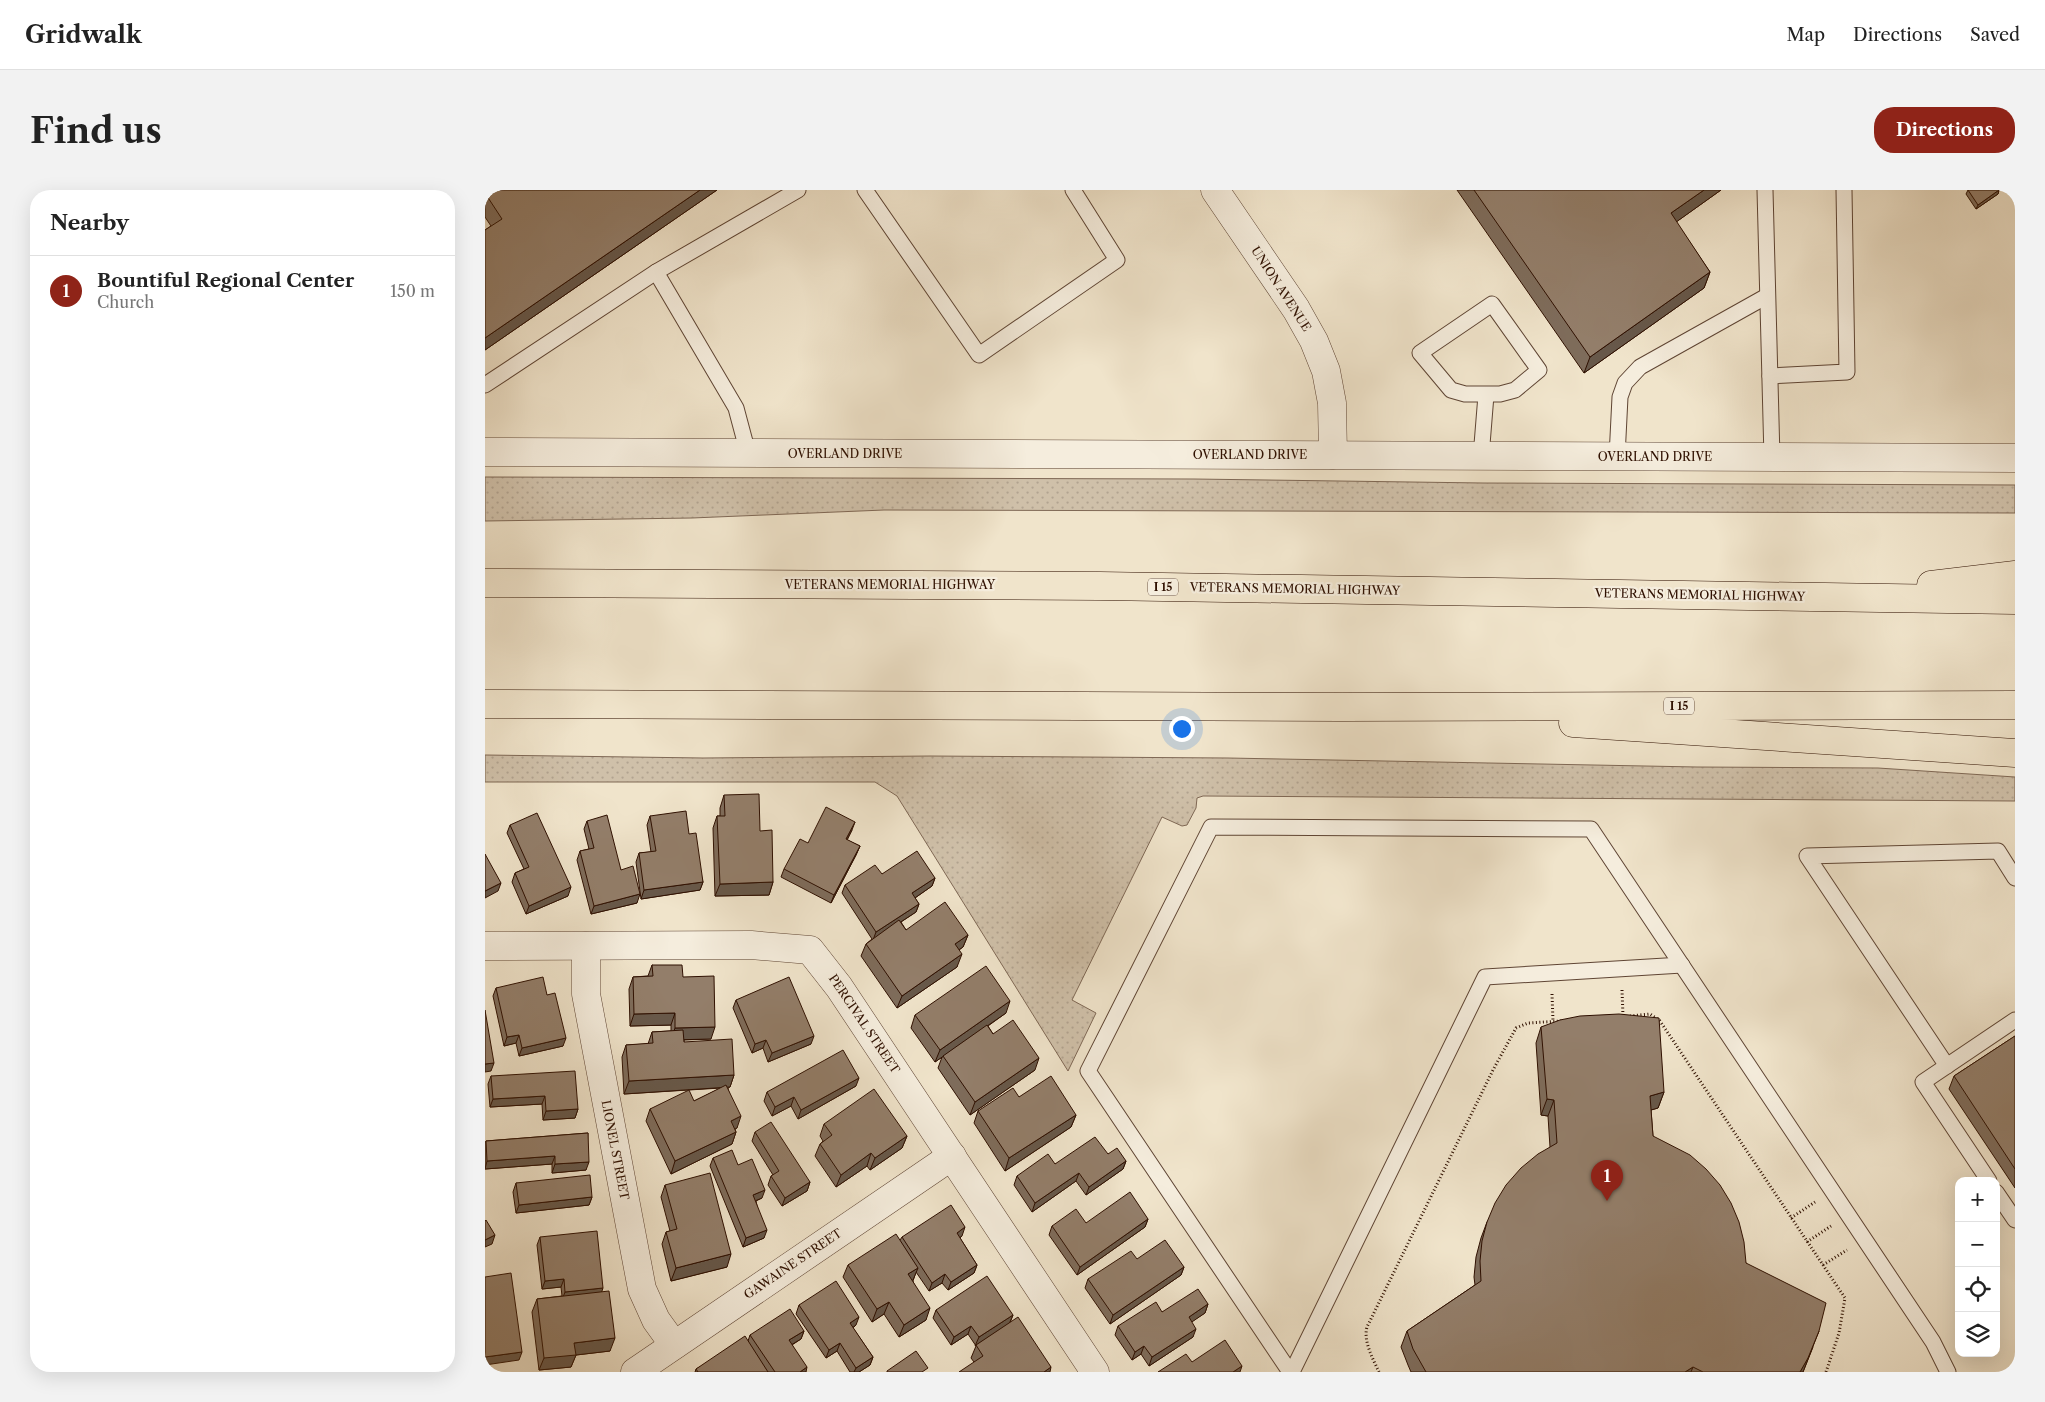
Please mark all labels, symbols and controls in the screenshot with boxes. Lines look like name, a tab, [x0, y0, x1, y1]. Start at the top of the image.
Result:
text: Gridwalk	[25, 20, 142, 49]
text: Map	[1786, 24, 1825, 46]
text: Directions	[1853, 24, 1942, 46]
text: Saved	[1970, 24, 2020, 46]
button: Directions	[1874, 107, 2015, 153]
text: Find us	[30, 109, 162, 152]
text: Nearby	[50, 210, 129, 235]
street label: UNION AVENUE	[1248, 243, 1314, 334]
text: Bountiful Regional Center	[97, 269, 354, 292]
text: 1	[62, 281, 70, 301]
text: 150 m	[390, 281, 435, 301]
text: Church	[97, 292, 154, 312]
street label: OVERLAND DRIVE	[788, 446, 902, 461]
street label: OVERLAND DRIVE	[1193, 447, 1307, 462]
street label: OVERLAND DRIVE	[1598, 449, 1712, 464]
street label: VETERANS MEMORIAL HIGHWAY	[784, 577, 996, 592]
road number: I 15	[1148, 578, 1178, 596]
street label: VETERANS MEMORIAL HIGHWAY	[1189, 579, 1401, 598]
street label: VETERANS MEMORIAL HIGHWAY	[1594, 585, 1806, 604]
road number: I 15	[1664, 698, 1694, 714]
your location	[1169, 716, 1195, 742]
street label: PERCIVAL STREET	[826, 971, 903, 1076]
street label: LIONEL STREET	[598, 1099, 633, 1201]
pin: 1	[1591, 1160, 1623, 1201]
map controls	[1955, 1177, 2000, 1357]
button: +	[1955, 1177, 2000, 1222]
button: −	[1955, 1222, 2000, 1267]
street label: GAWAINE STREET	[741, 1225, 845, 1302]
button: locate	[1955, 1267, 2000, 1312]
button: layers	[1955, 1312, 2000, 1357]

